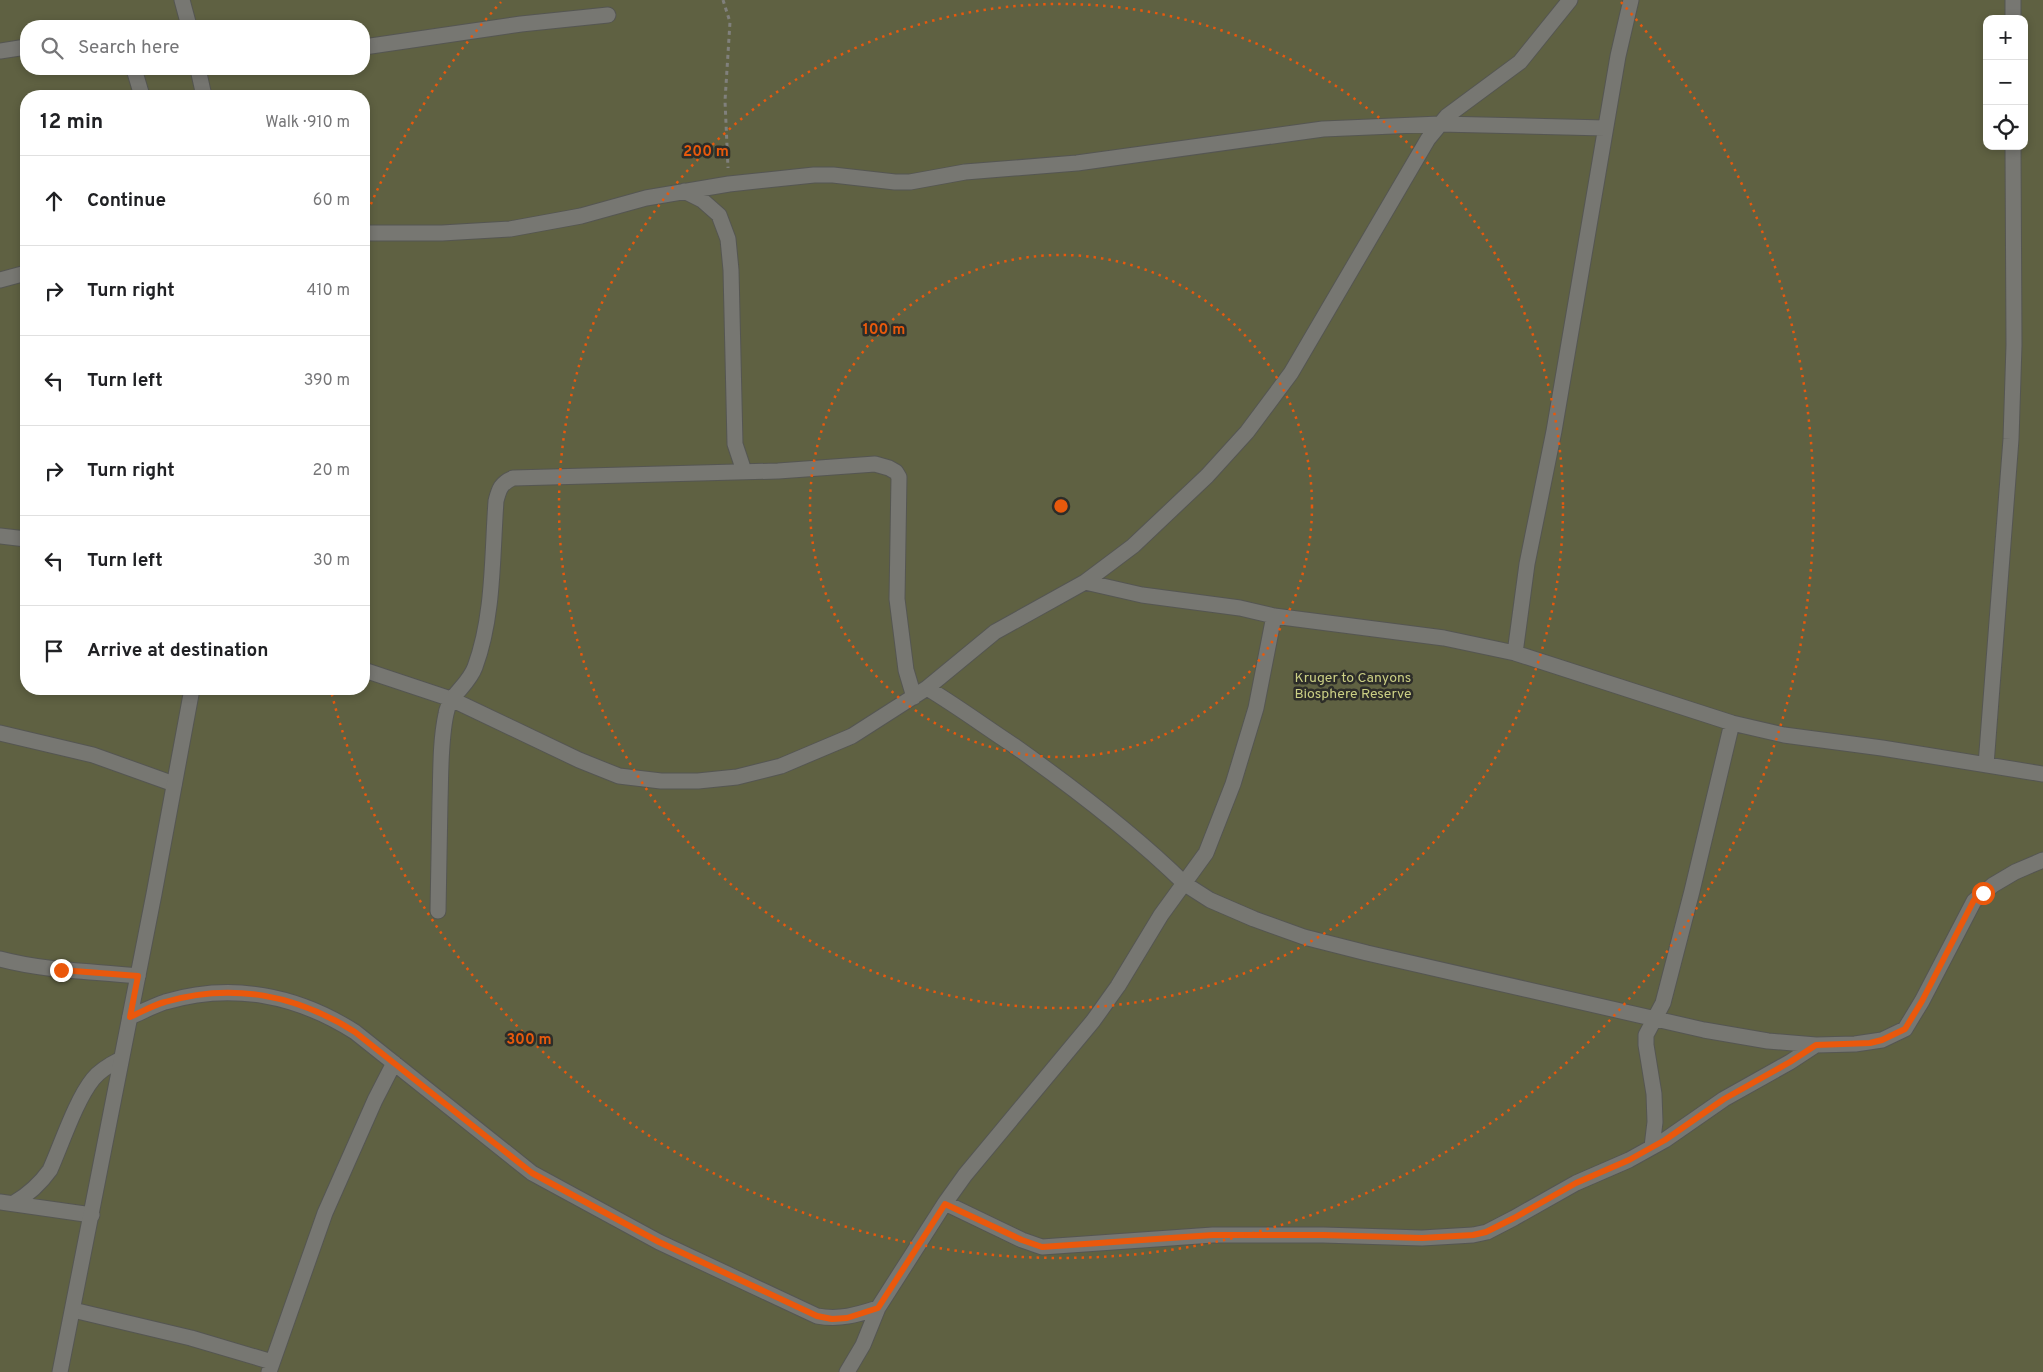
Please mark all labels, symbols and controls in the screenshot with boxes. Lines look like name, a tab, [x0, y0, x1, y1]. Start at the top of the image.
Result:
map controls	[1983, 15, 2028, 150]
button: +	[1983, 15, 2028, 60]
search box	[20, 20, 370, 75]
icon: search	[38, 34, 66, 62]
text: Search here	[78, 36, 180, 60]
button: −	[1983, 60, 2028, 105]
button: locate	[1983, 105, 2028, 150]
text: 12 min	[40, 109, 103, 136]
text: Walk · 910 m	[265, 113, 350, 133]
text: 200 m	[683, 143, 729, 162]
icon: ahead	[40, 187, 68, 215]
text: Continue	[87, 189, 166, 213]
text: 60 m	[313, 191, 350, 211]
icon: right	[40, 277, 68, 305]
text: Turn right	[87, 279, 175, 303]
text: 410 m	[307, 281, 350, 301]
text: 100 m	[863, 321, 905, 340]
icon: left	[40, 367, 68, 395]
text: Turn left	[87, 369, 163, 393]
text: 390 m	[304, 371, 350, 391]
icon: right	[40, 457, 68, 485]
text: Turn right	[87, 459, 175, 483]
text: 20 m	[313, 461, 350, 481]
centre of rings	[1052, 497, 1070, 515]
icon: left	[40, 547, 68, 575]
text: Turn left	[87, 549, 163, 573]
text: 30 m	[313, 551, 350, 571]
icon: arrive	[40, 637, 68, 665]
text: Arrive at destination	[87, 639, 268, 663]
park label: Kruger to Canyons Biosphere Reserve	[1294, 670, 1412, 703]
route start	[1972, 882, 1995, 905]
route end	[50, 959, 73, 982]
text: 300 m	[506, 1031, 552, 1050]

